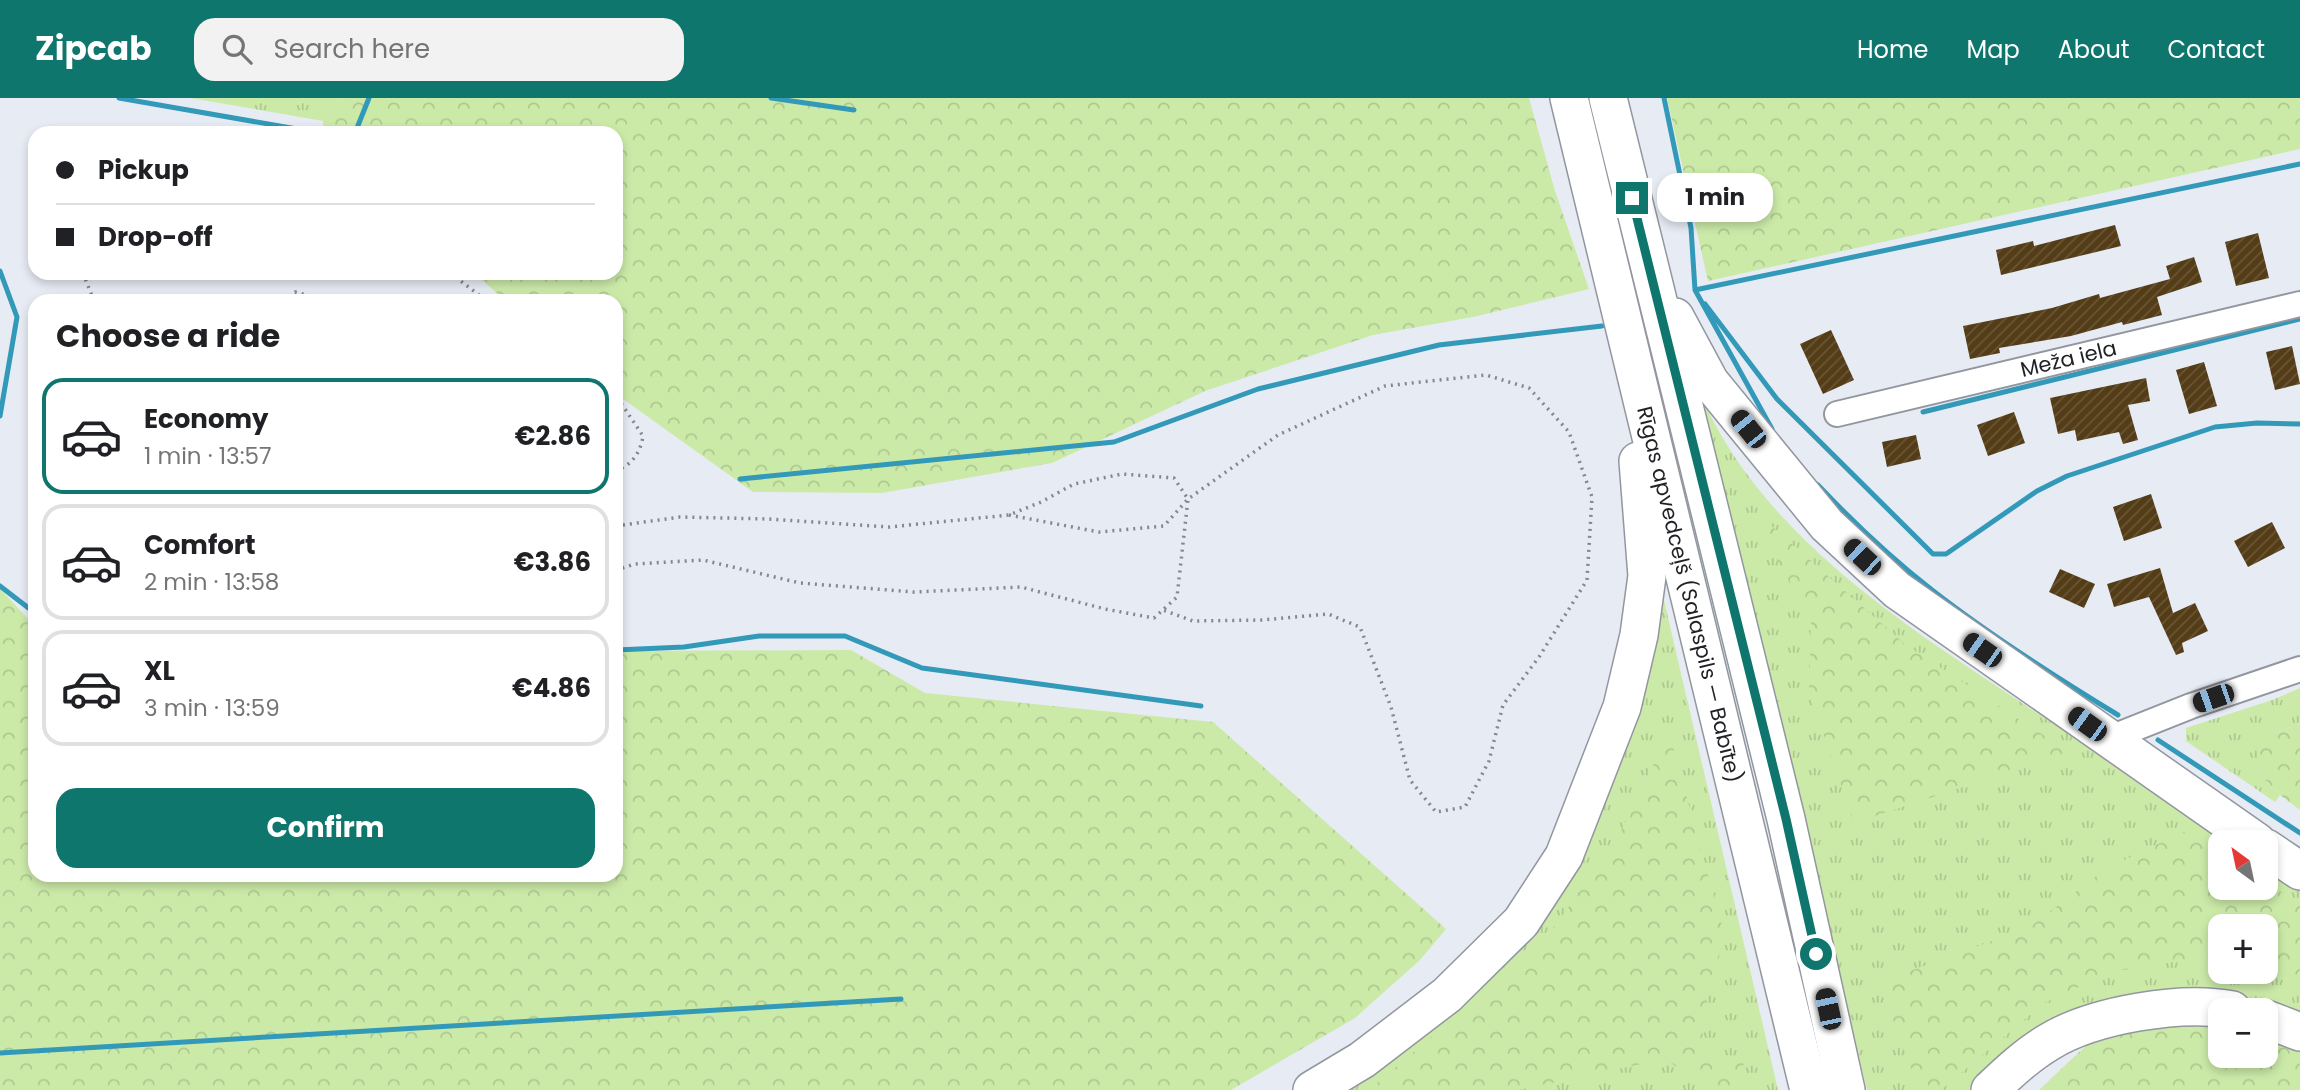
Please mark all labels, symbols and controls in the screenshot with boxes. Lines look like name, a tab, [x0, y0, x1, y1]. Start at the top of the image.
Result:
search box	[194, 18, 684, 81]
text: Zipcab	[35, 25, 152, 72]
icon: search	[218, 30, 256, 68]
text: Search here	[274, 31, 430, 67]
text: Home	[1857, 33, 1929, 66]
text: Map	[1967, 33, 2020, 66]
text: About	[2058, 33, 2129, 66]
text: Contact	[2167, 33, 2265, 66]
text: Pickup	[98, 152, 189, 188]
callout: 1 min	[1656, 174, 1772, 222]
text: 1 min	[1685, 181, 1745, 213]
route end	[1616, 182, 1648, 214]
text: Drop-off	[98, 219, 213, 255]
text: Choose a ride	[56, 313, 280, 358]
street label: Meža iela	[2017, 333, 2120, 384]
text: Economy	[144, 401, 268, 437]
street label: Rīgas apvedceļš (Salaspils — Babīte)	[1630, 403, 1749, 786]
icon: car	[60, 405, 123, 468]
car	[1727, 406, 1770, 452]
text: €2.86	[515, 418, 591, 454]
text: 1 min · 13:57	[144, 440, 272, 472]
text: Comfort	[144, 527, 256, 563]
icon: car	[60, 531, 123, 594]
car	[1840, 535, 1885, 579]
text: €3.86	[514, 544, 591, 580]
text: 2 min · 13:58	[144, 566, 279, 598]
car	[1959, 629, 2006, 671]
text: XL	[144, 653, 175, 689]
icon: car	[60, 657, 123, 720]
text: €4.86	[512, 670, 591, 706]
car	[2190, 681, 2237, 715]
text: 3 min · 13:59	[144, 692, 280, 724]
car	[2064, 703, 2111, 745]
button: Confirm	[56, 788, 595, 868]
north arrow	[2208, 830, 2278, 900]
map controls	[2208, 830, 2278, 1068]
button: +	[2208, 914, 2278, 984]
route start	[1800, 938, 1832, 970]
car	[1814, 986, 1843, 1032]
button: −	[2208, 998, 2278, 1068]

